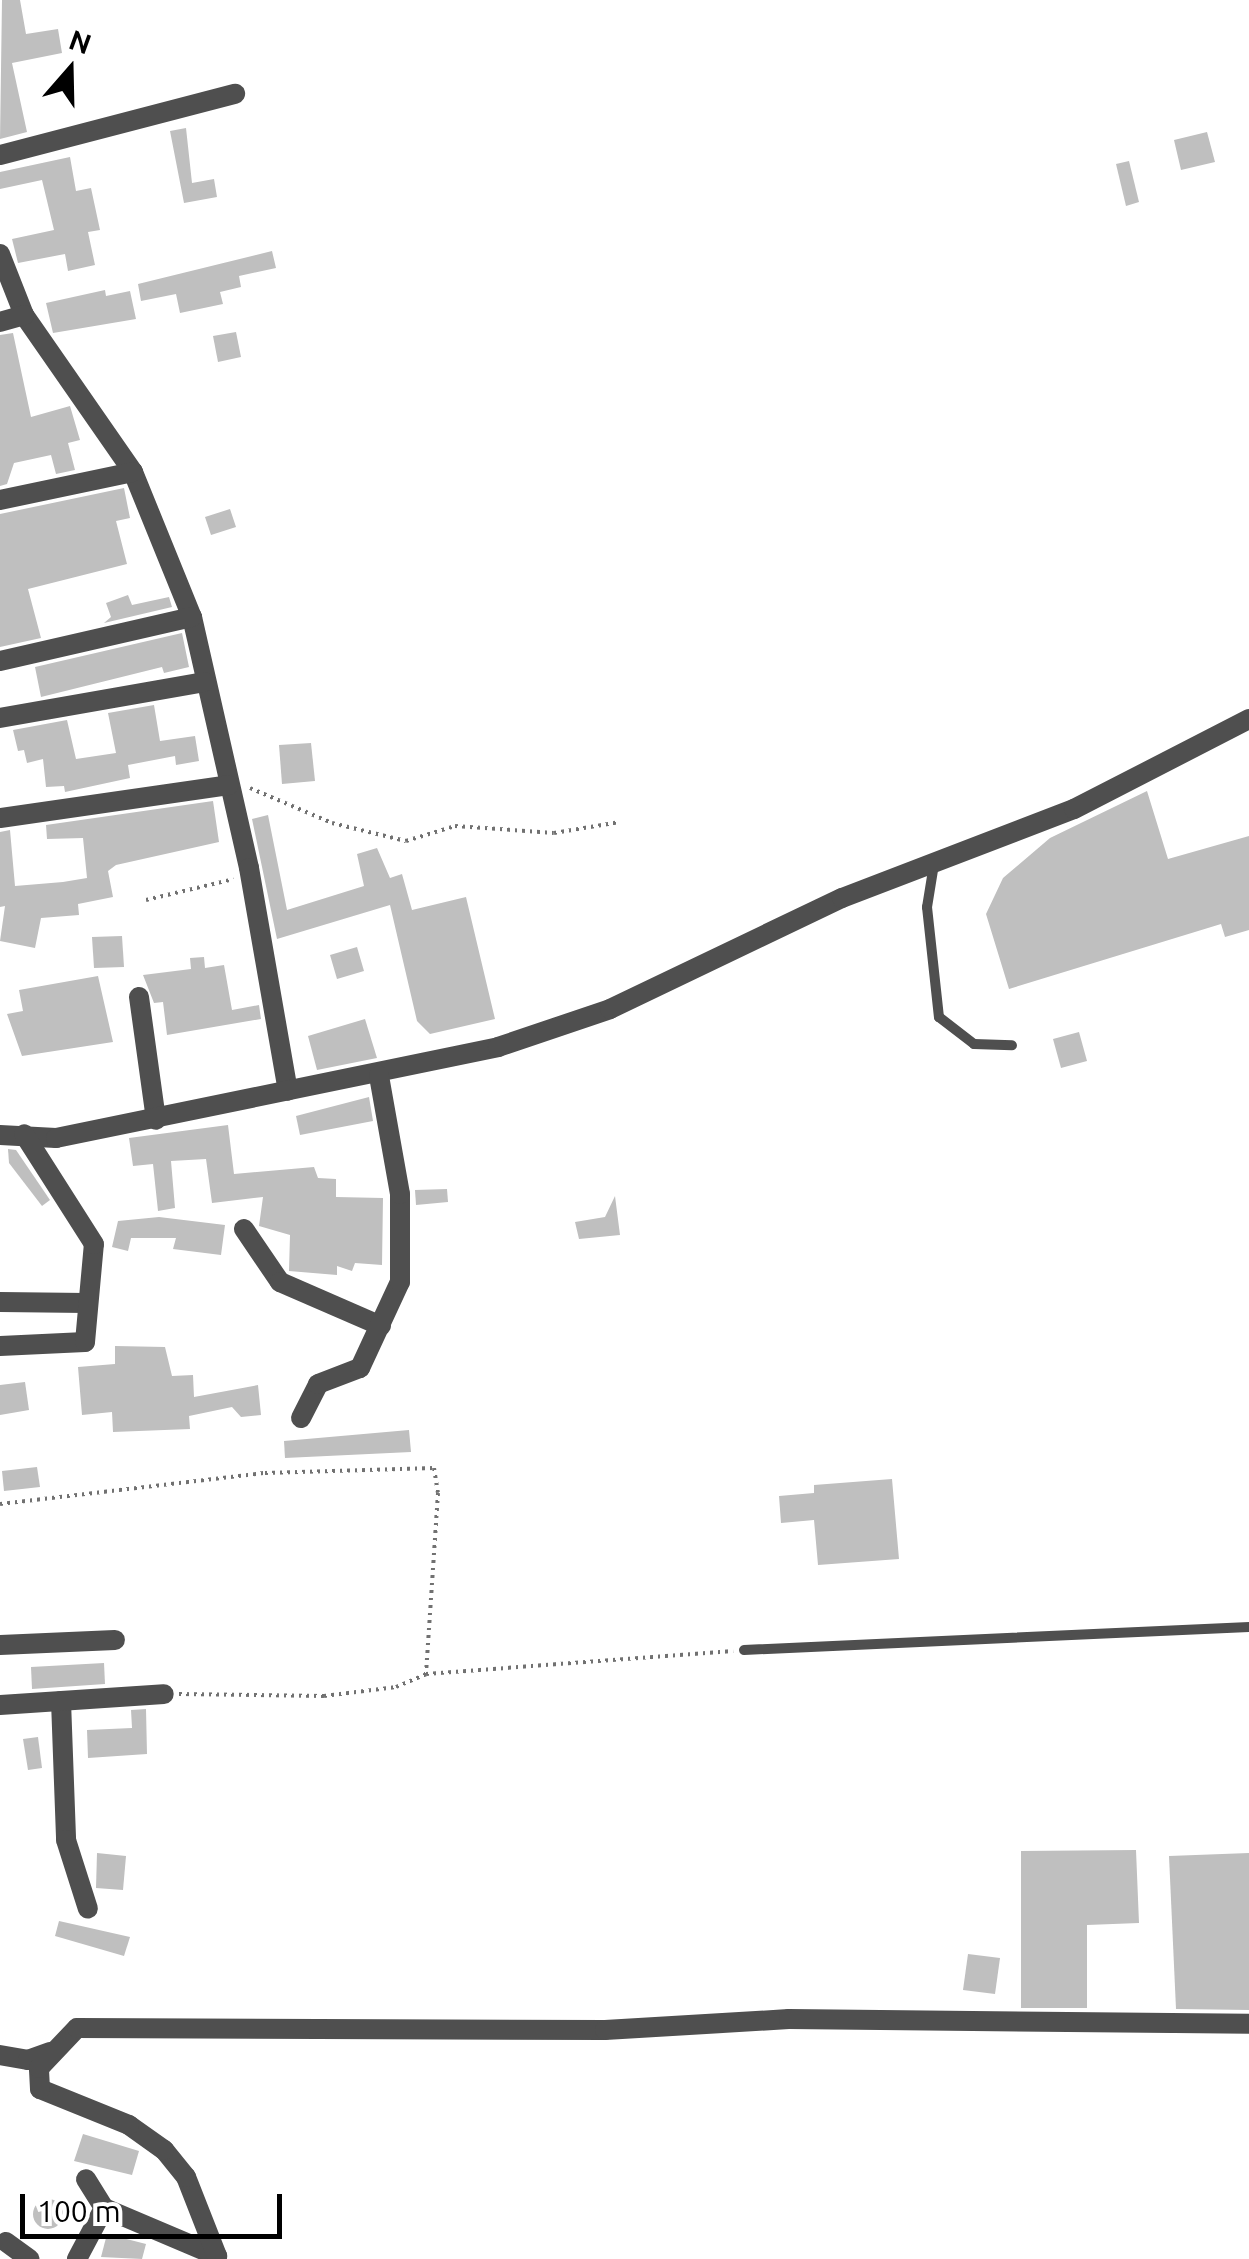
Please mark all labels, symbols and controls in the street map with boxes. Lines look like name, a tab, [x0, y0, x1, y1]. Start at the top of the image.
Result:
north arrow	[20, 20, 120, 120]
text: N	[65, 23, 96, 59]
scale bar	[25, 2174, 288, 2236]
text: 100 m	[37, 2194, 121, 2228]

